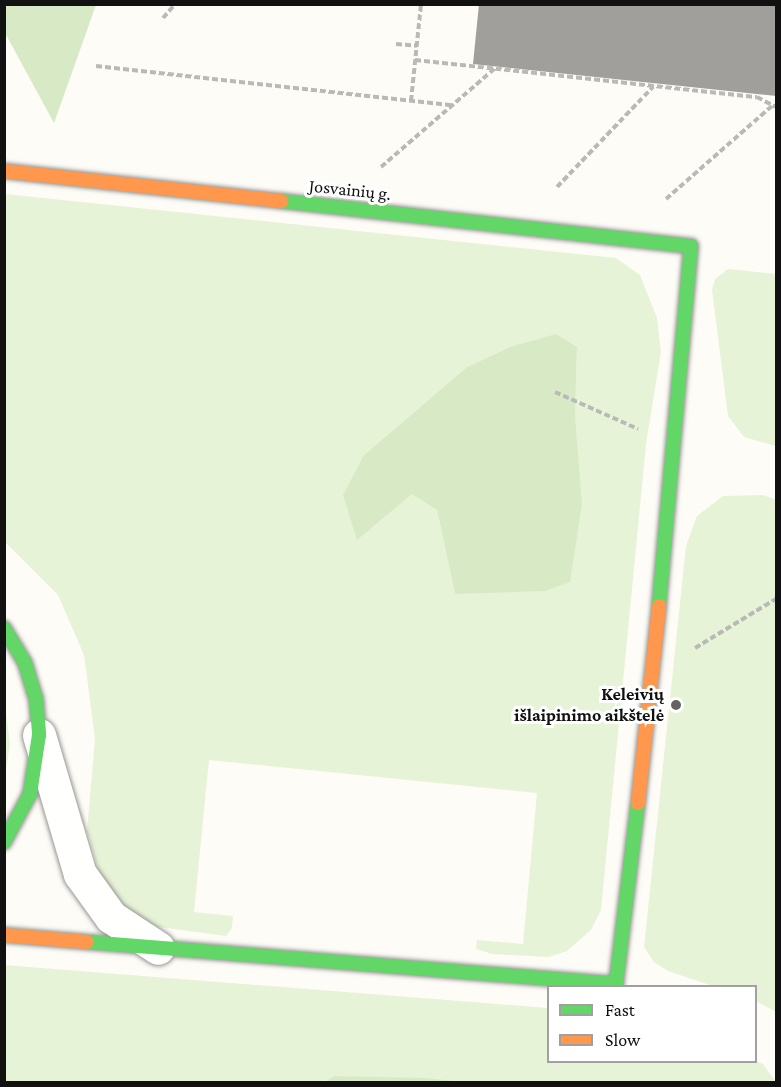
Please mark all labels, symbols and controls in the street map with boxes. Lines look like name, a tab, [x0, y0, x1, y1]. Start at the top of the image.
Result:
street label: Josvainių g.	[308, 175, 392, 205]
place label: Keleivių išlaipinimo aikštelė	[514, 684, 664, 726]
marker: Keleivių išlaipinimo aikštelė	[669, 698, 683, 712]
legend	[547, 985, 757, 1063]
text: Fast	[605, 1000, 635, 1020]
text: Slow	[605, 1030, 640, 1050]

